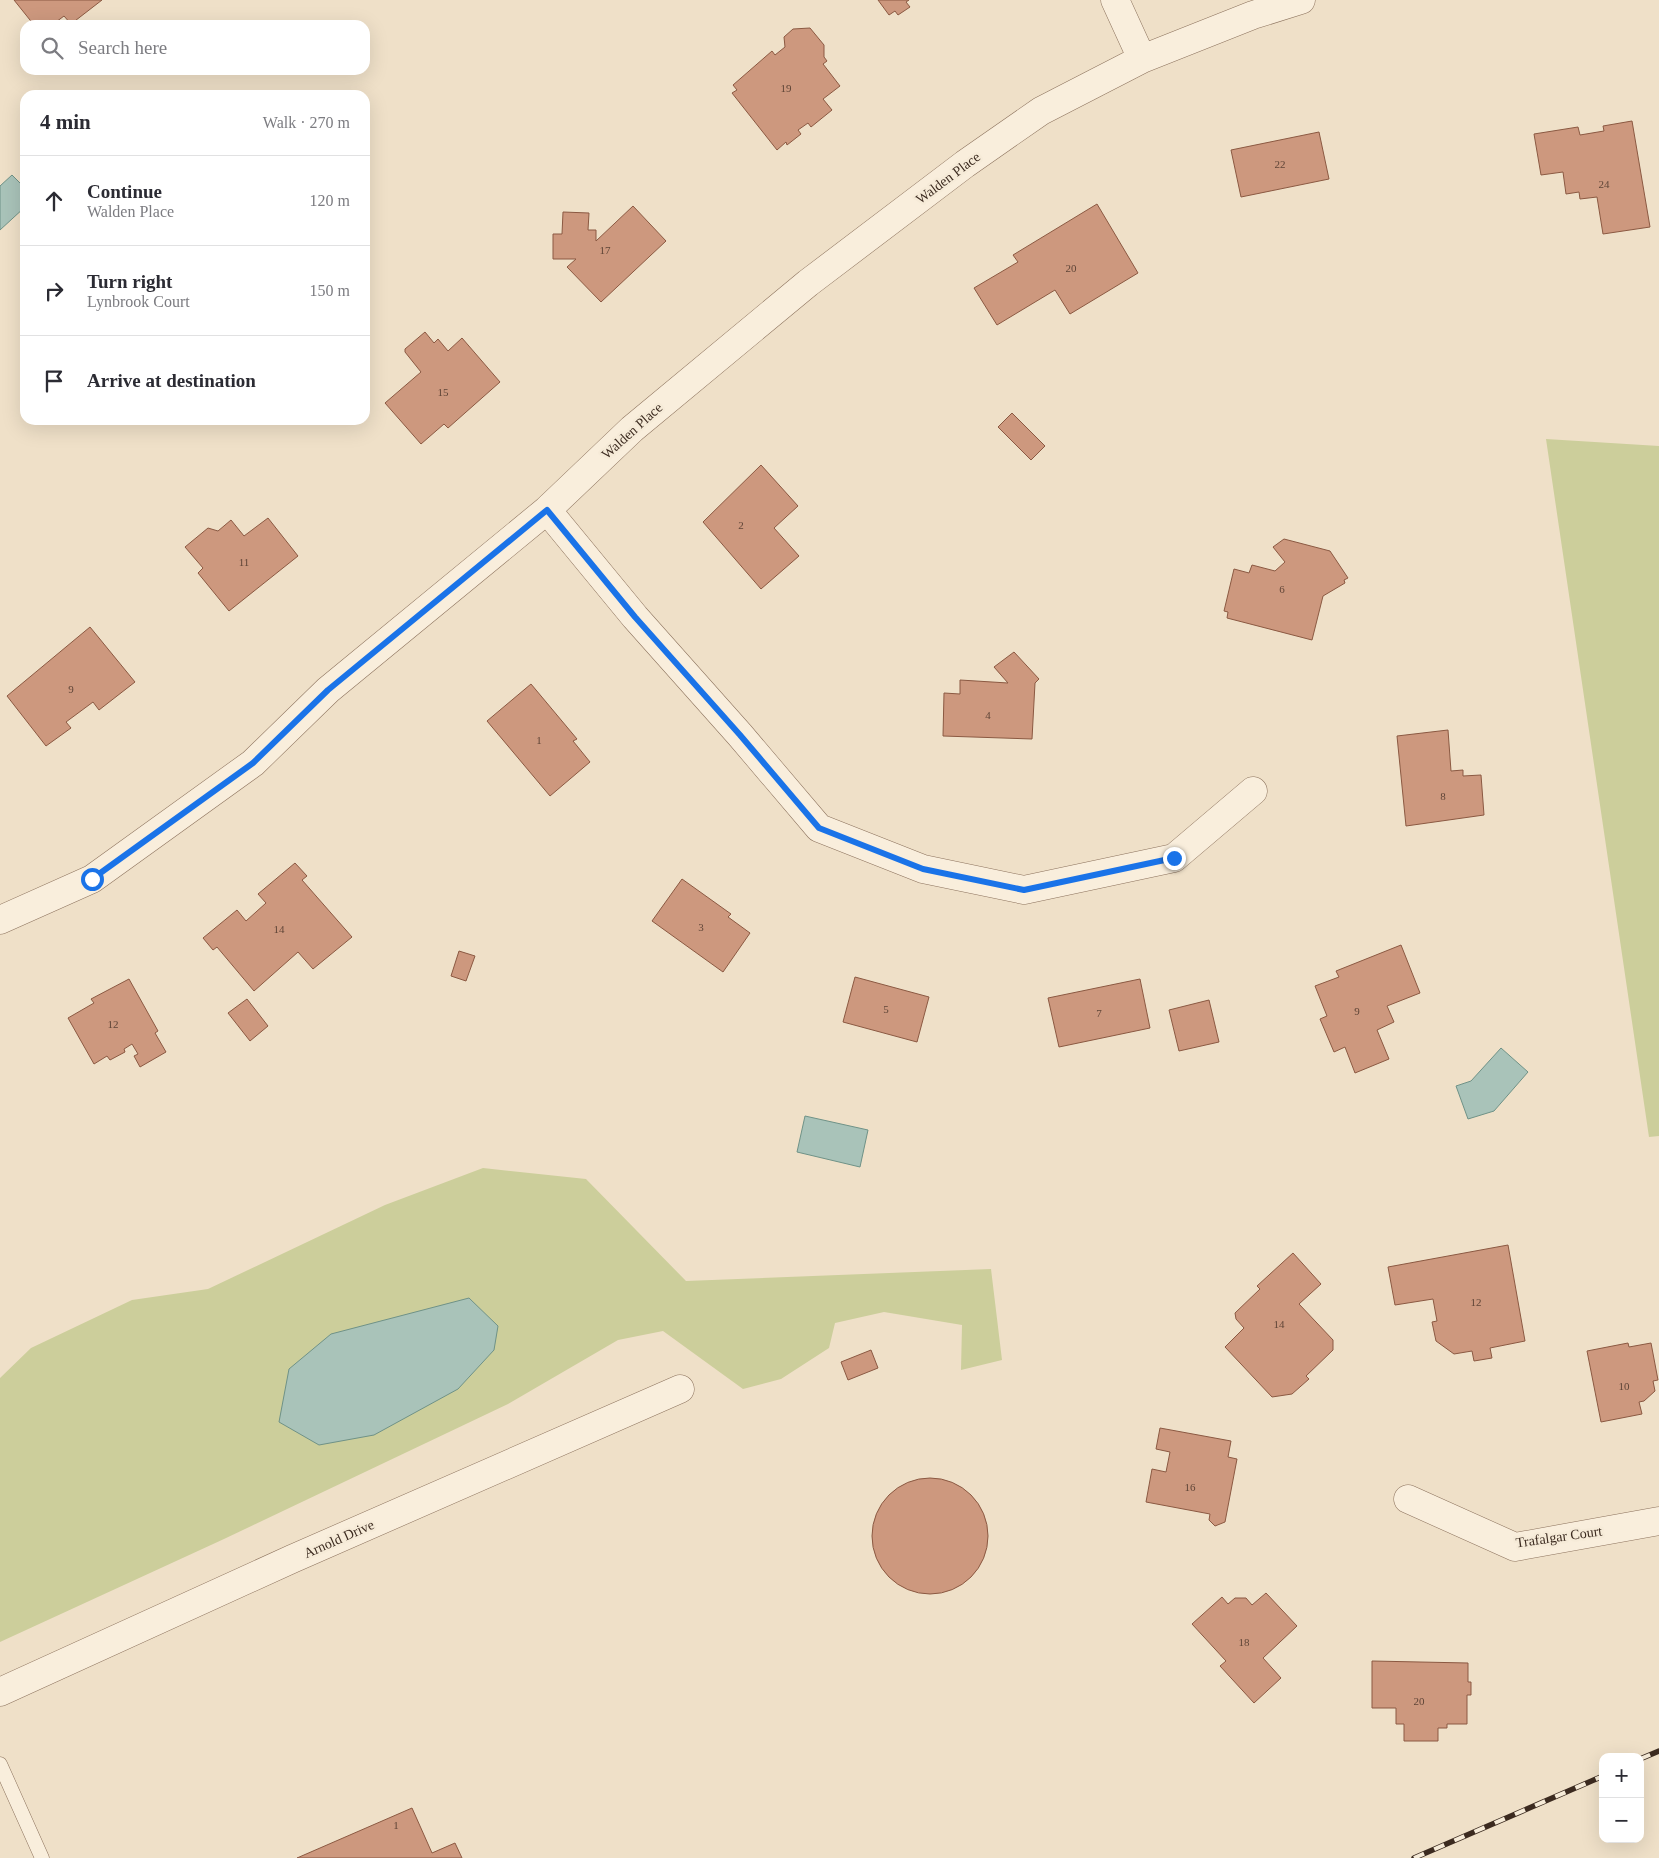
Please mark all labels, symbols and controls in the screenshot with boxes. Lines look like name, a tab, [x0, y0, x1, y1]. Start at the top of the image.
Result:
search box	[20, 20, 370, 75]
icon: search	[38, 34, 66, 62]
text: Search here	[78, 37, 167, 58]
house number: 19	[781, 82, 792, 94]
text: 4 min	[40, 110, 91, 134]
text: Walk · 270 m	[263, 114, 350, 131]
street label: Walden Place	[913, 149, 983, 207]
house number: 22	[1275, 158, 1286, 170]
house number: 24	[1599, 178, 1610, 190]
text: Continue	[87, 181, 162, 202]
icon: ahead	[40, 187, 68, 215]
text: 120 m	[310, 192, 350, 209]
text: Walden Place	[87, 203, 174, 220]
house number: 17	[600, 244, 611, 256]
house number: 20	[1066, 262, 1077, 274]
text: Turn right	[87, 271, 172, 292]
icon: right	[40, 277, 68, 305]
text: 150 m	[310, 282, 350, 299]
text: Lynbrook Court	[87, 293, 190, 310]
icon: arrive	[40, 367, 68, 395]
text: Arrive at destination	[87, 370, 256, 391]
house number: 15	[438, 386, 449, 398]
street label: Walden Place	[599, 400, 665, 462]
house number: 2	[738, 519, 744, 531]
house number: 11	[239, 556, 249, 568]
house number: 6	[1279, 583, 1285, 595]
house number: 9	[68, 683, 74, 695]
house number: 4	[985, 709, 991, 721]
house number: 1	[536, 734, 542, 746]
house number: 8	[1440, 790, 1446, 802]
route end	[1163, 847, 1186, 870]
route start	[81, 868, 104, 891]
house number: 3	[698, 921, 704, 933]
house number: 14	[274, 923, 285, 935]
house number: 5	[883, 1003, 889, 1015]
house number: 9	[1354, 1005, 1360, 1017]
house number: 7	[1096, 1007, 1102, 1019]
house number: 12	[108, 1018, 119, 1030]
house number: 12	[1471, 1296, 1482, 1308]
house number: 14	[1274, 1318, 1285, 1330]
house number: 10	[1619, 1380, 1630, 1392]
house number: 16	[1185, 1481, 1196, 1493]
street label: Arnold Drive	[302, 1517, 376, 1561]
street label: Trafalgar Court	[1515, 1524, 1603, 1550]
house number: 18	[1239, 1636, 1250, 1648]
house number: 20	[1414, 1695, 1425, 1707]
map controls	[1599, 1753, 1644, 1843]
button: +	[1599, 1753, 1644, 1798]
button: −	[1599, 1798, 1644, 1843]
house number: 1	[393, 1819, 399, 1831]

